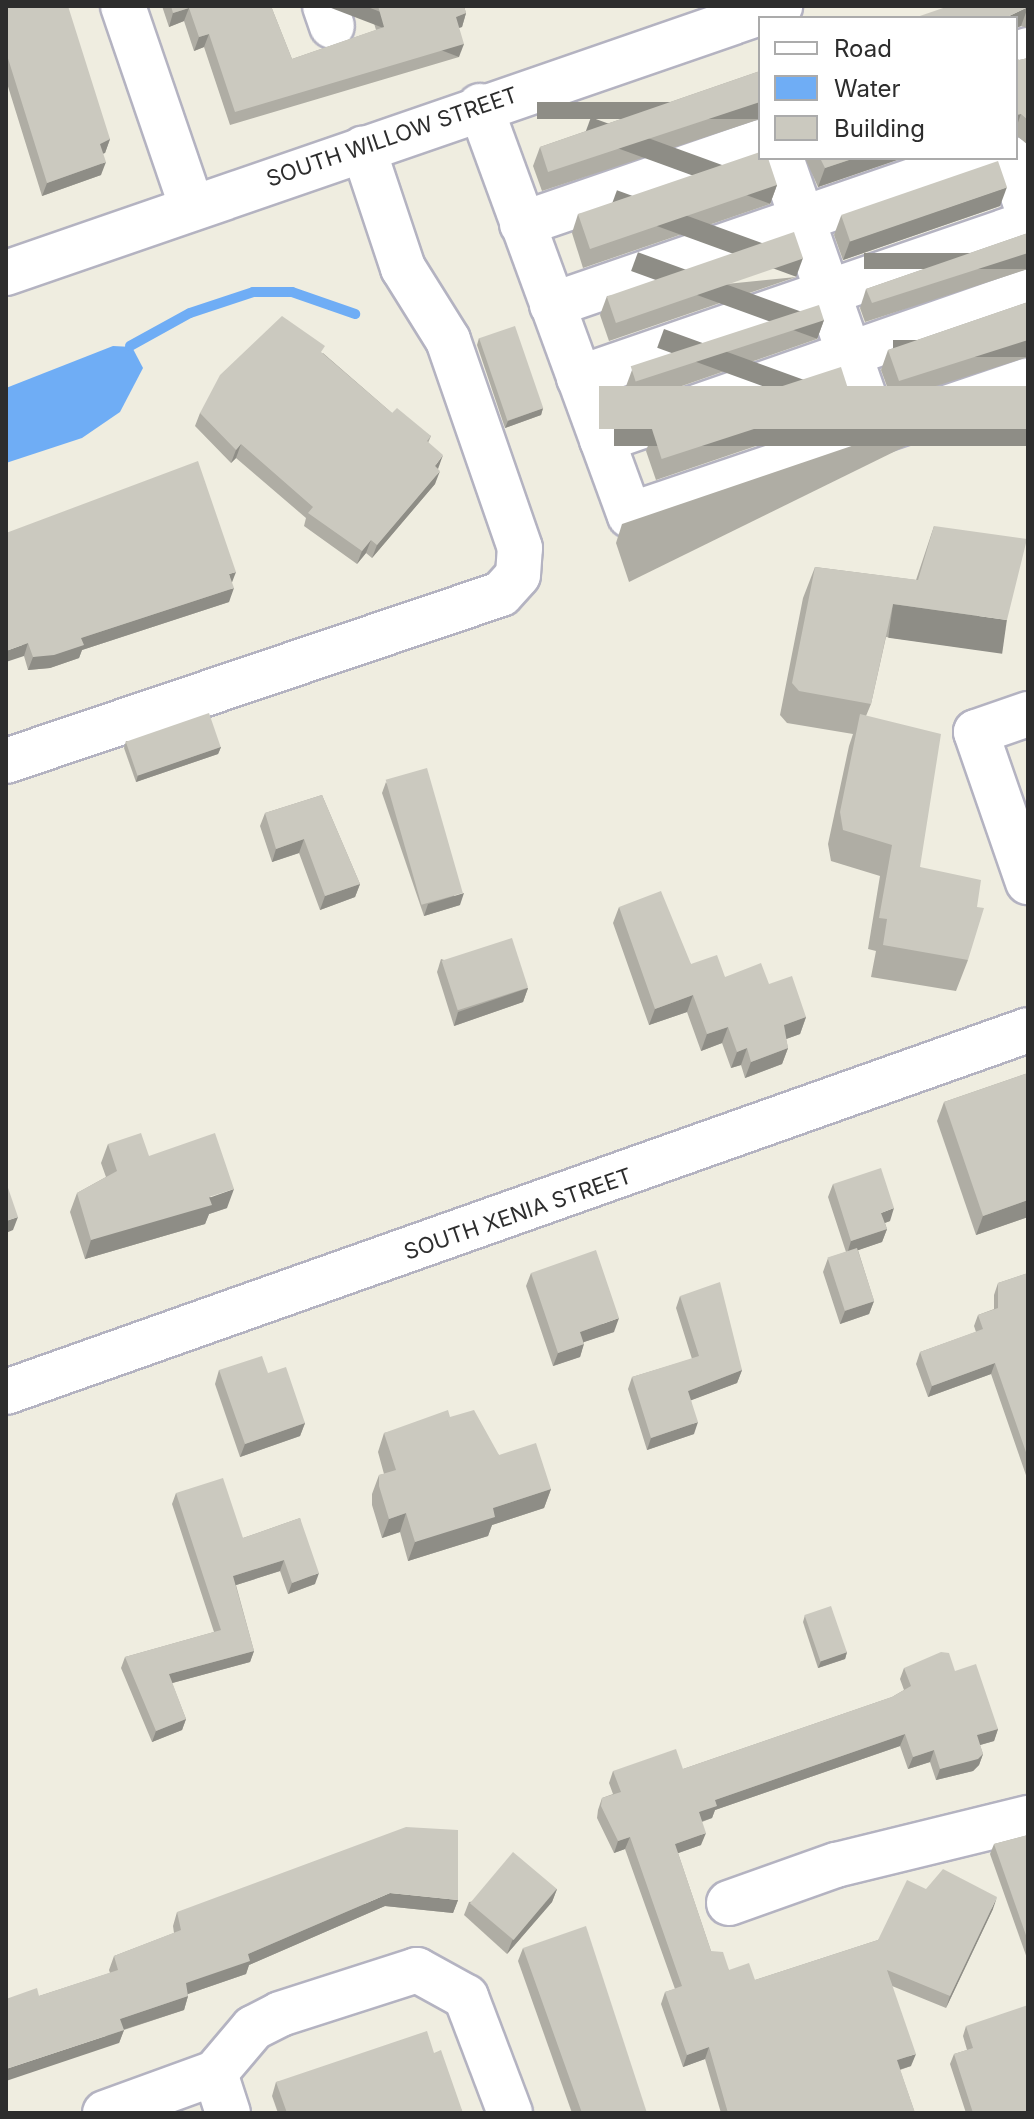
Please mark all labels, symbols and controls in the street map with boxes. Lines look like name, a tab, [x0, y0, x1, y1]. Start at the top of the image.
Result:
legend	[758, 16, 1018, 160]
text: Road	[834, 34, 892, 63]
text: Water	[834, 74, 901, 103]
street label: SOUTH WILLOW STREET	[263, 82, 521, 192]
text: Building	[834, 114, 925, 143]
street label: SOUTH XENIA STREET	[401, 1163, 635, 1265]

